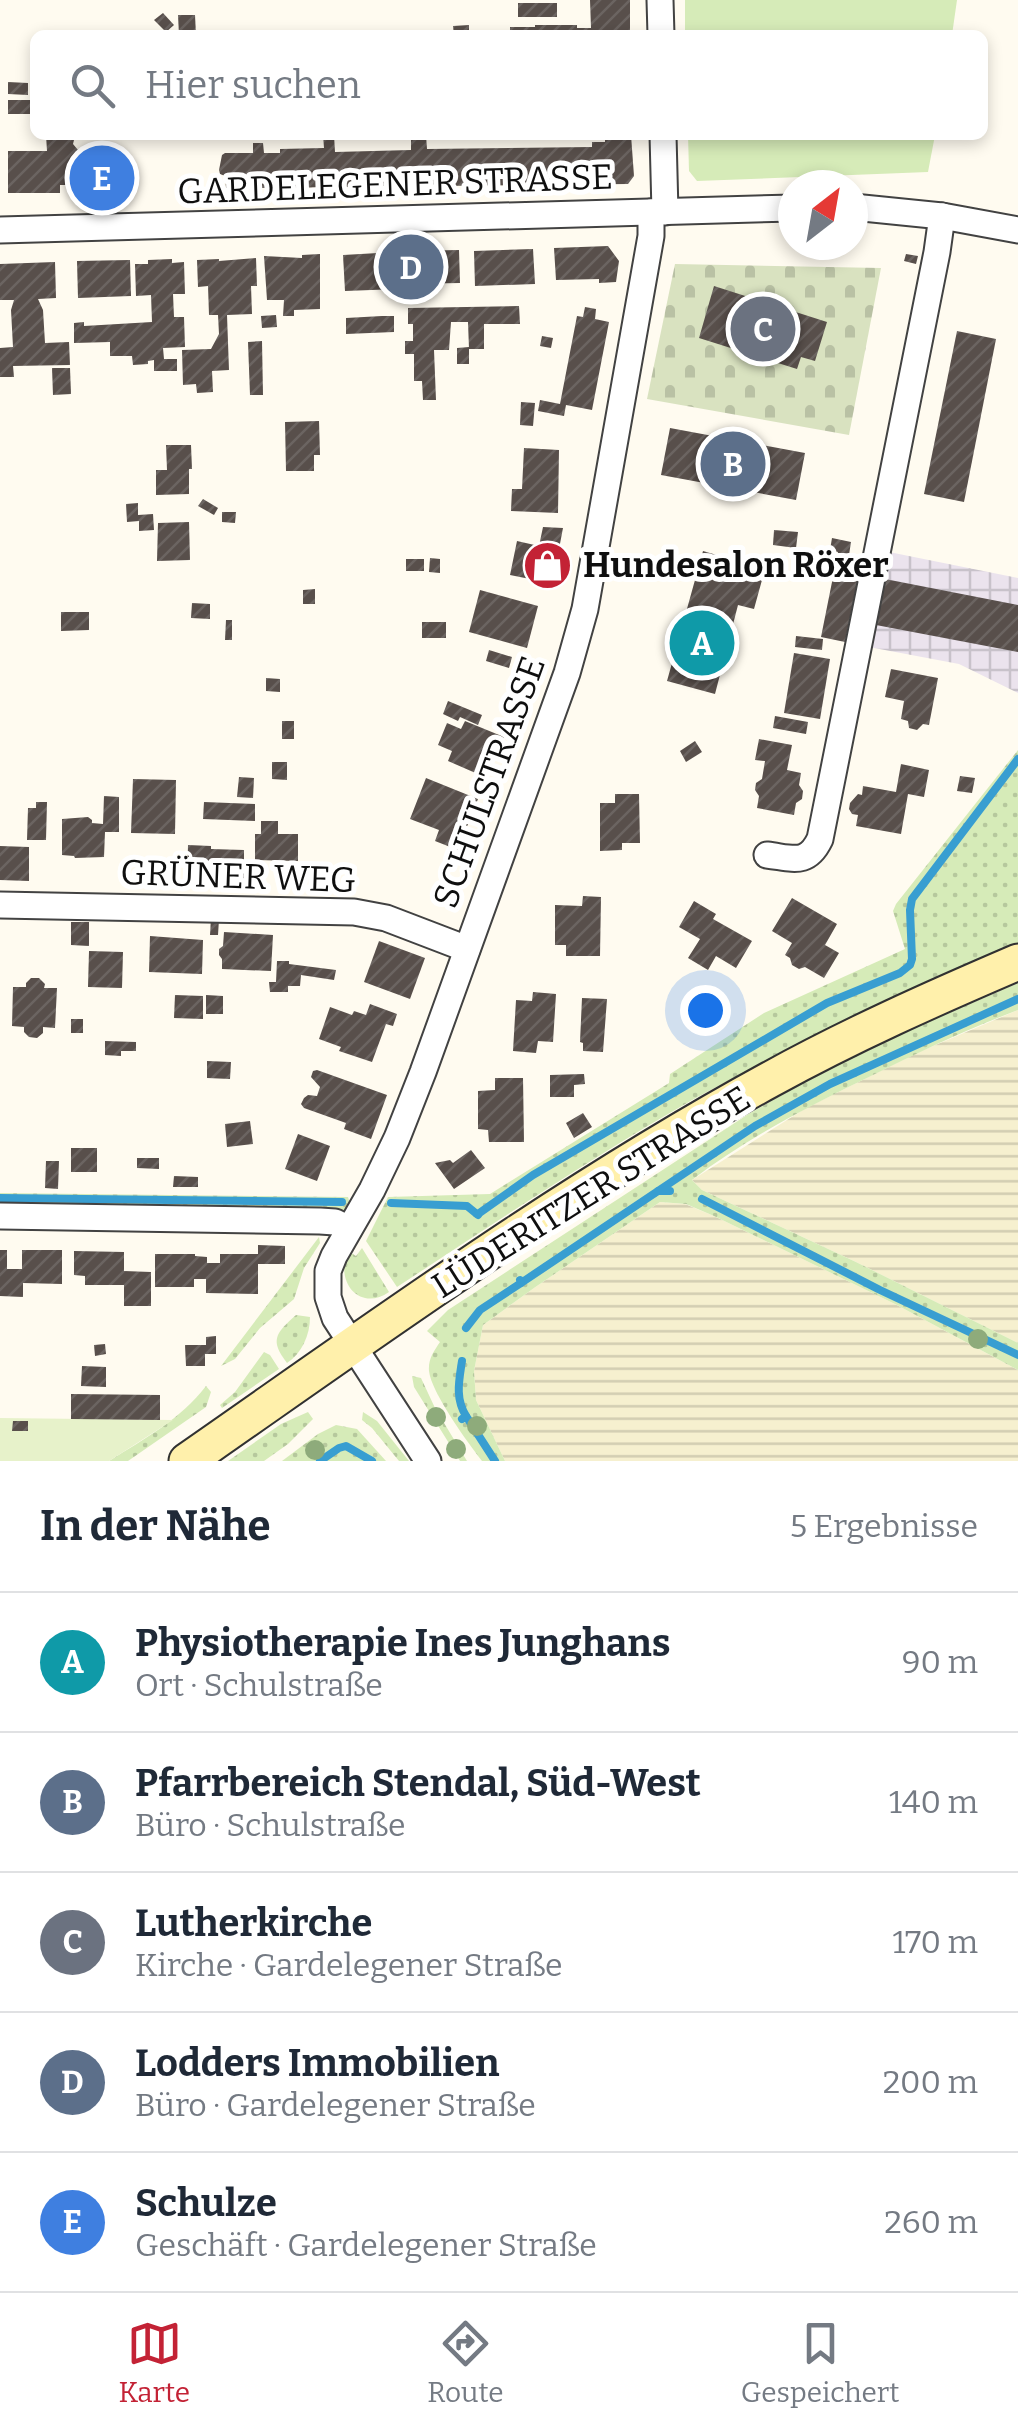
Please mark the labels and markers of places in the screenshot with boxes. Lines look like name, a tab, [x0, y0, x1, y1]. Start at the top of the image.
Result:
pin: E	[70, 140, 134, 216]
pin: D	[378, 230, 444, 304]
pin: C	[730, 292, 796, 366]
pin: B	[700, 426, 766, 502]
shop icon: Hundesalon Röxer	[522, 539, 574, 591]
place label: Hundesalon Röxer	[583, 544, 889, 586]
pin: A	[670, 606, 734, 680]

